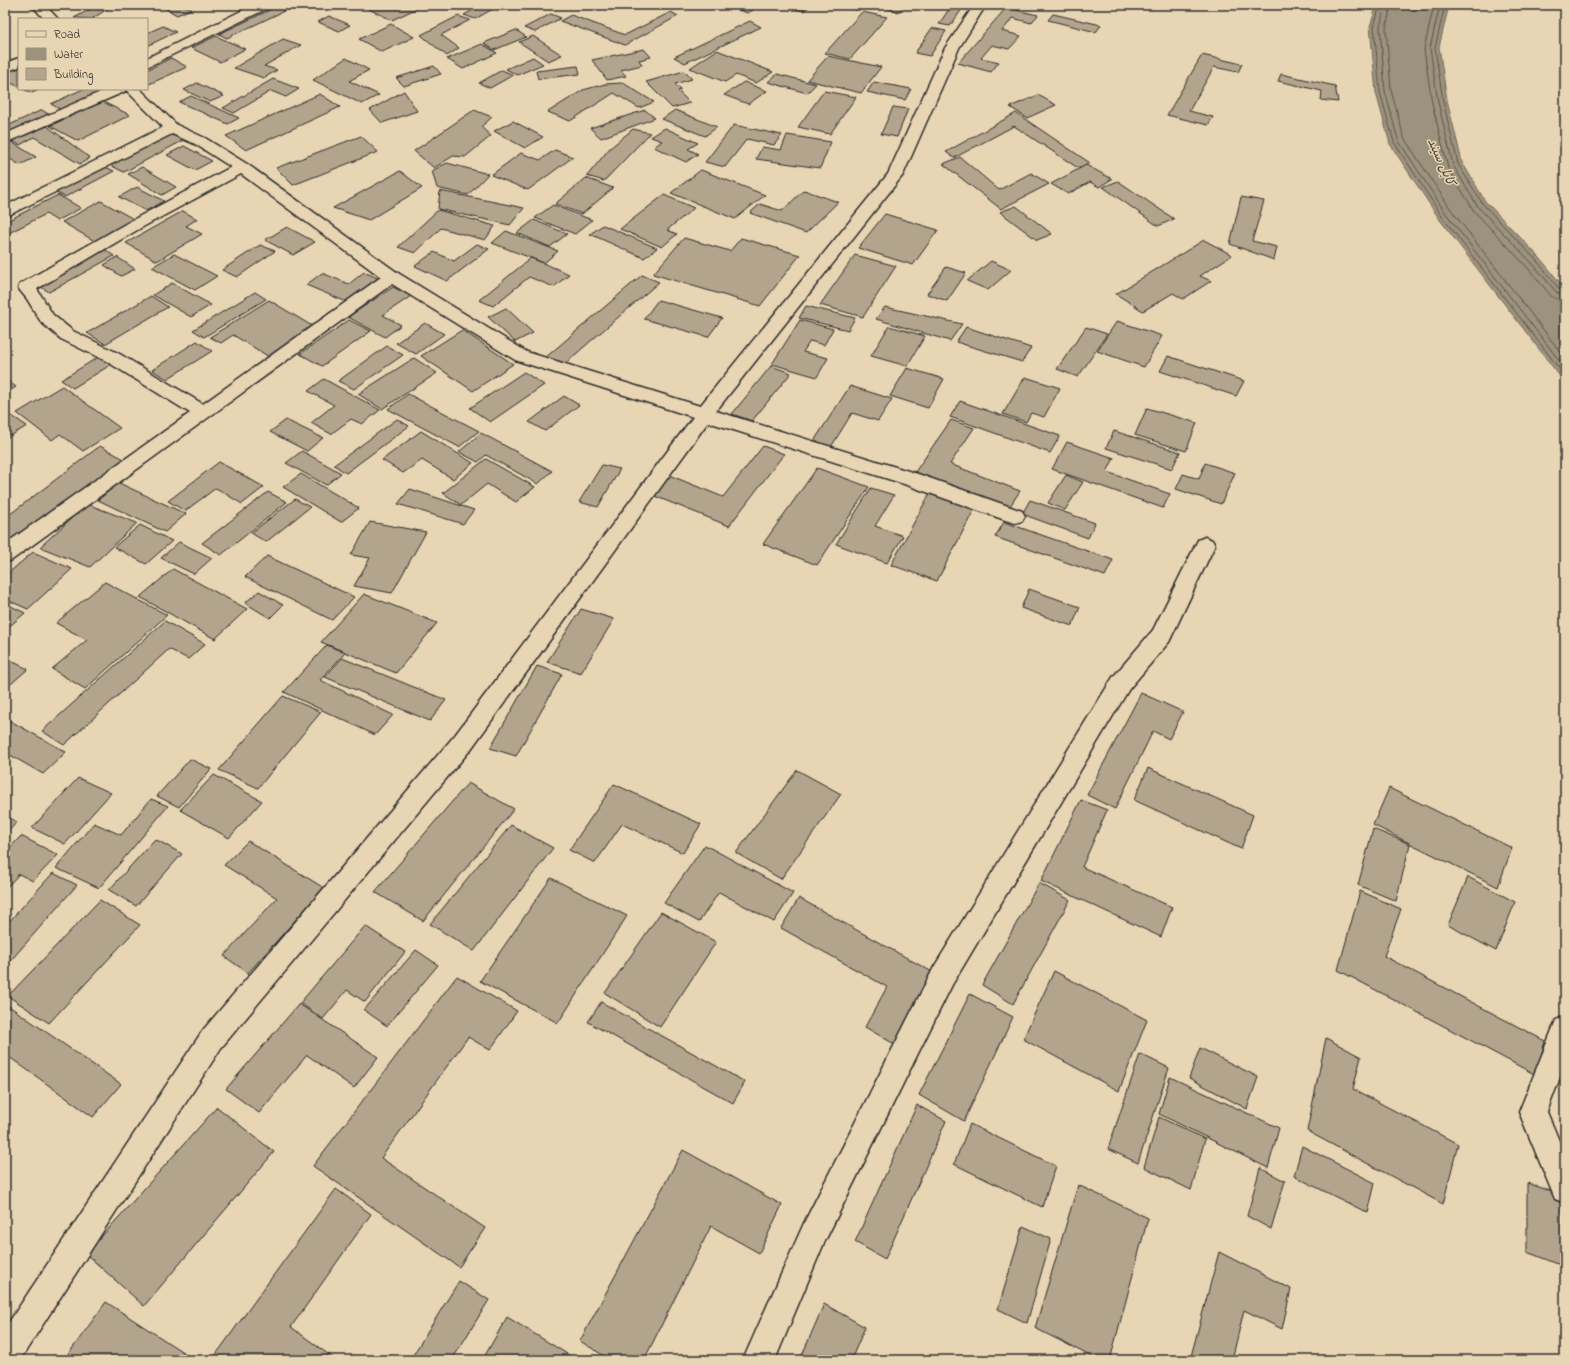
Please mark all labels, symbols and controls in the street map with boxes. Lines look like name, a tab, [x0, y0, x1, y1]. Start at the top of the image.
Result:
legend	[18, 18, 148, 90]
text: Road	[54, 26, 80, 44]
text: Water	[54, 46, 83, 64]
text: Building	[53, 66, 93, 85]
water label: کابل سيند	[1422, 135, 1461, 191]

